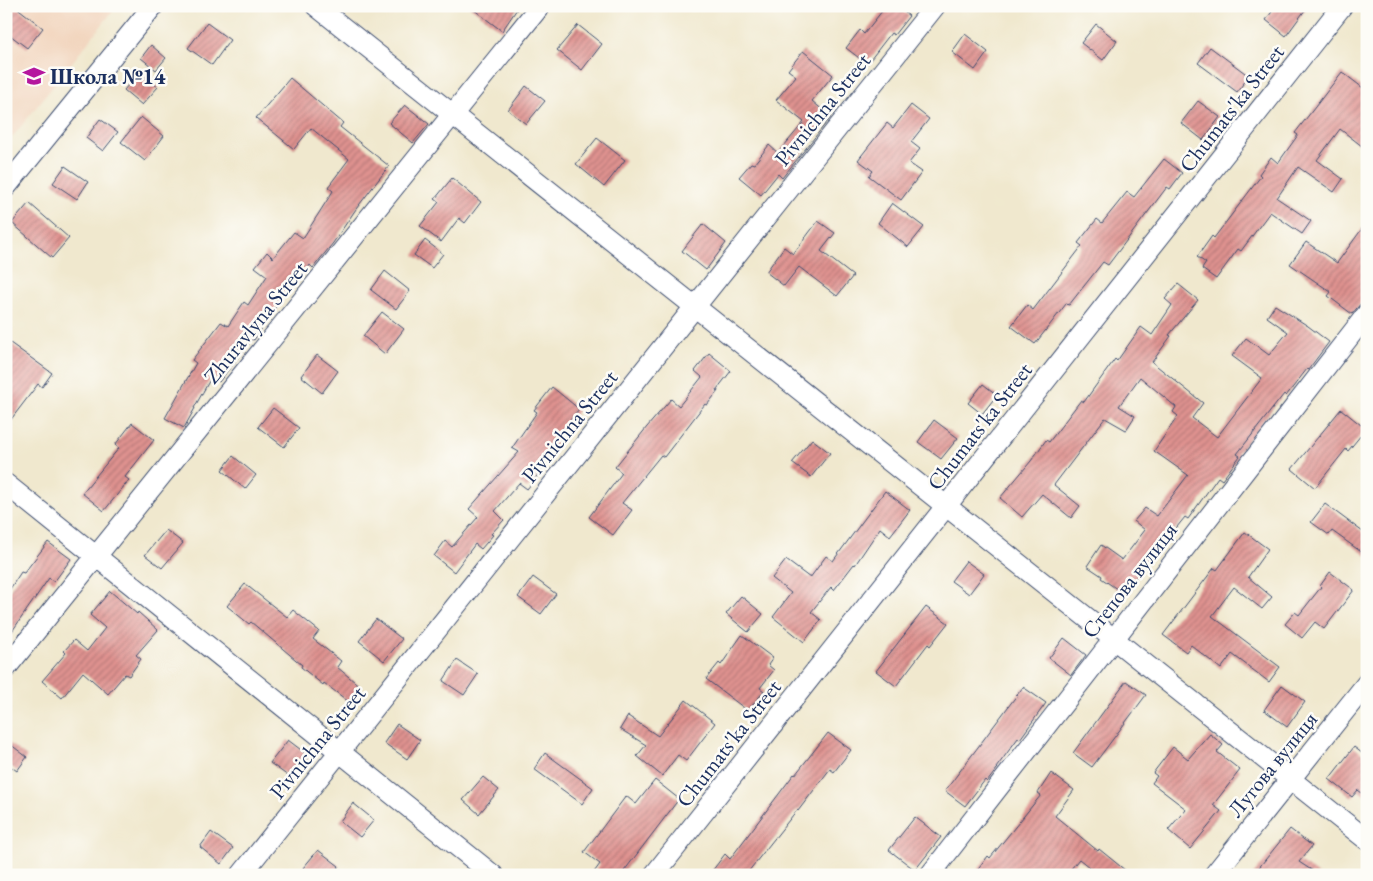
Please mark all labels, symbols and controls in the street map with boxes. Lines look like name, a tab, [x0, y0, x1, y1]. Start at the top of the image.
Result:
street label: Chumats'ka Street	[1172, 38, 1290, 178]
street label: Pivnichna Street	[768, 47, 877, 172]
place label: Школа №14	[50, 62, 166, 91]
school or university icon: Школа №14	[21, 63, 47, 89]
street label: Zhuravlyna Street	[197, 255, 314, 390]
street label: Chumats'ka Street	[920, 356, 1038, 496]
street label: Pivnichna Street	[515, 364, 624, 489]
street label: Степова вулиця	[1075, 516, 1184, 644]
street label: Chumats'ka Street	[669, 673, 787, 813]
street label: Pivnichna Street	[263, 680, 372, 805]
street label: Лугова вулиця	[1221, 705, 1324, 823]

